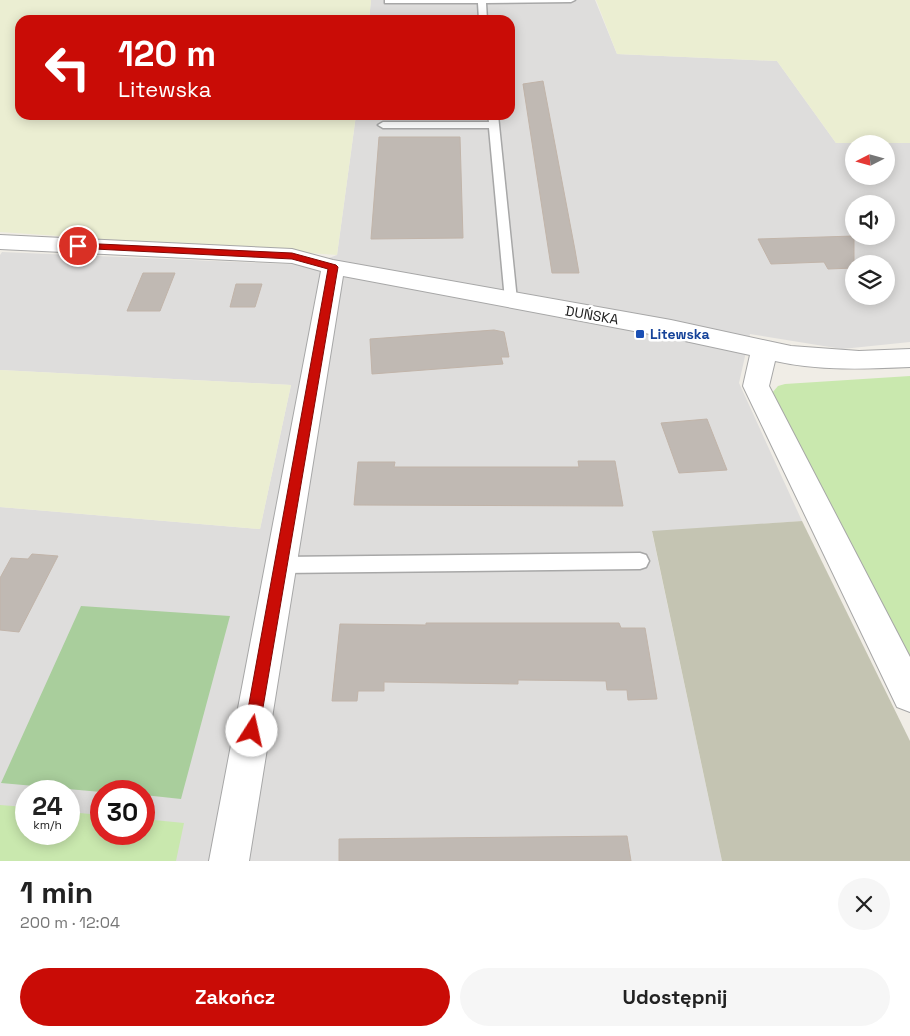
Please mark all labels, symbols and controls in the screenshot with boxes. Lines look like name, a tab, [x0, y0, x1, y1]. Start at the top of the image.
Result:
text: 120 m	[118, 32, 216, 76]
icon: left	[35, 35, 100, 100]
text: Litewska	[118, 75, 211, 103]
north arrow	[845, 135, 895, 185]
map controls	[845, 135, 895, 305]
button: sound	[845, 195, 895, 245]
pin	[57, 225, 99, 267]
icon: arrive	[64, 232, 92, 260]
button: layers	[845, 255, 895, 305]
street label: DUŃSKA	[564, 301, 620, 329]
place label: Litewska	[650, 325, 710, 343]
marker: Litewska	[634, 328, 646, 340]
position arrow	[225, 704, 277, 756]
speed limit sign: 30	[90, 780, 155, 845]
text: 24	[32, 790, 63, 822]
text: km/h	[33, 817, 62, 833]
text: 1 min	[20, 873, 93, 912]
button: close	[838, 878, 890, 930]
text: 200 m · 12:04	[20, 912, 120, 933]
button: Zakończ	[20, 968, 450, 1026]
button: Udostępnij	[460, 968, 890, 1026]

